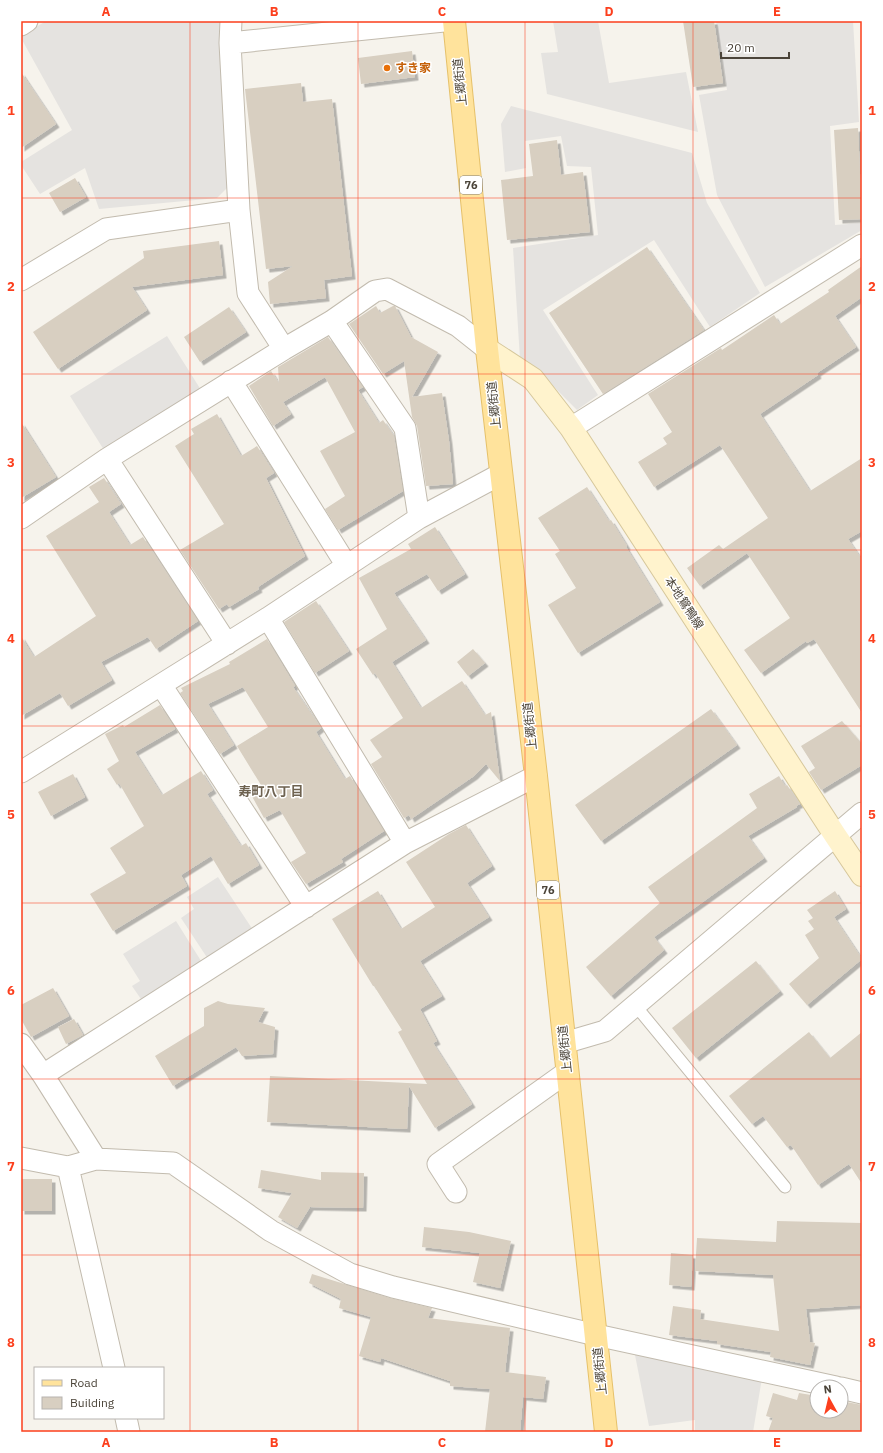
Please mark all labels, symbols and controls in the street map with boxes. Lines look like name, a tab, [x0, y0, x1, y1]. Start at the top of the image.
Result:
text: A	[102, 3, 111, 20]
text: B	[270, 3, 279, 20]
text: C	[438, 3, 447, 20]
text: D	[604, 3, 614, 20]
text: E	[773, 3, 781, 20]
scale bar	[721, 34, 789, 60]
text: 20 m	[727, 40, 755, 55]
street label: 上郷街道	[450, 57, 469, 107]
place label: すき家	[395, 60, 431, 75]
marker: すき家	[382, 63, 392, 73]
text: 1	[7, 102, 15, 119]
text: 1	[868, 102, 876, 119]
road number: 76	[460, 176, 482, 194]
text: 2	[7, 278, 15, 295]
text: 2	[868, 278, 876, 295]
street label: 上郷街道	[484, 380, 503, 430]
text: 3	[7, 454, 15, 471]
text: 3	[868, 454, 876, 471]
street label: 本地鴛鴨線	[662, 573, 707, 632]
text: 4	[7, 630, 15, 647]
text: 4	[868, 630, 876, 647]
street label: 上郷街道	[520, 701, 539, 751]
district label: 寿町八丁目	[238, 783, 304, 800]
text: 5	[7, 806, 15, 823]
text: 5	[868, 806, 876, 823]
road number: 76	[537, 881, 559, 899]
text: 6	[7, 982, 15, 999]
text: 6	[868, 982, 876, 999]
street label: 上郷街道	[555, 1024, 574, 1074]
text: 7	[7, 1158, 15, 1175]
text: 7	[868, 1158, 876, 1175]
text: 8	[7, 1334, 15, 1351]
text: 8	[868, 1334, 876, 1351]
street label: 上郷街道	[590, 1346, 609, 1396]
legend	[34, 1367, 164, 1419]
text: Road	[70, 1375, 98, 1390]
north arrow	[809, 1379, 849, 1419]
text: N	[823, 1382, 833, 1397]
text: Building	[70, 1395, 115, 1410]
text: A	[102, 1434, 111, 1451]
text: B	[270, 1434, 279, 1451]
text: C	[438, 1434, 447, 1451]
text: D	[604, 1434, 614, 1451]
text: E	[773, 1434, 781, 1451]

